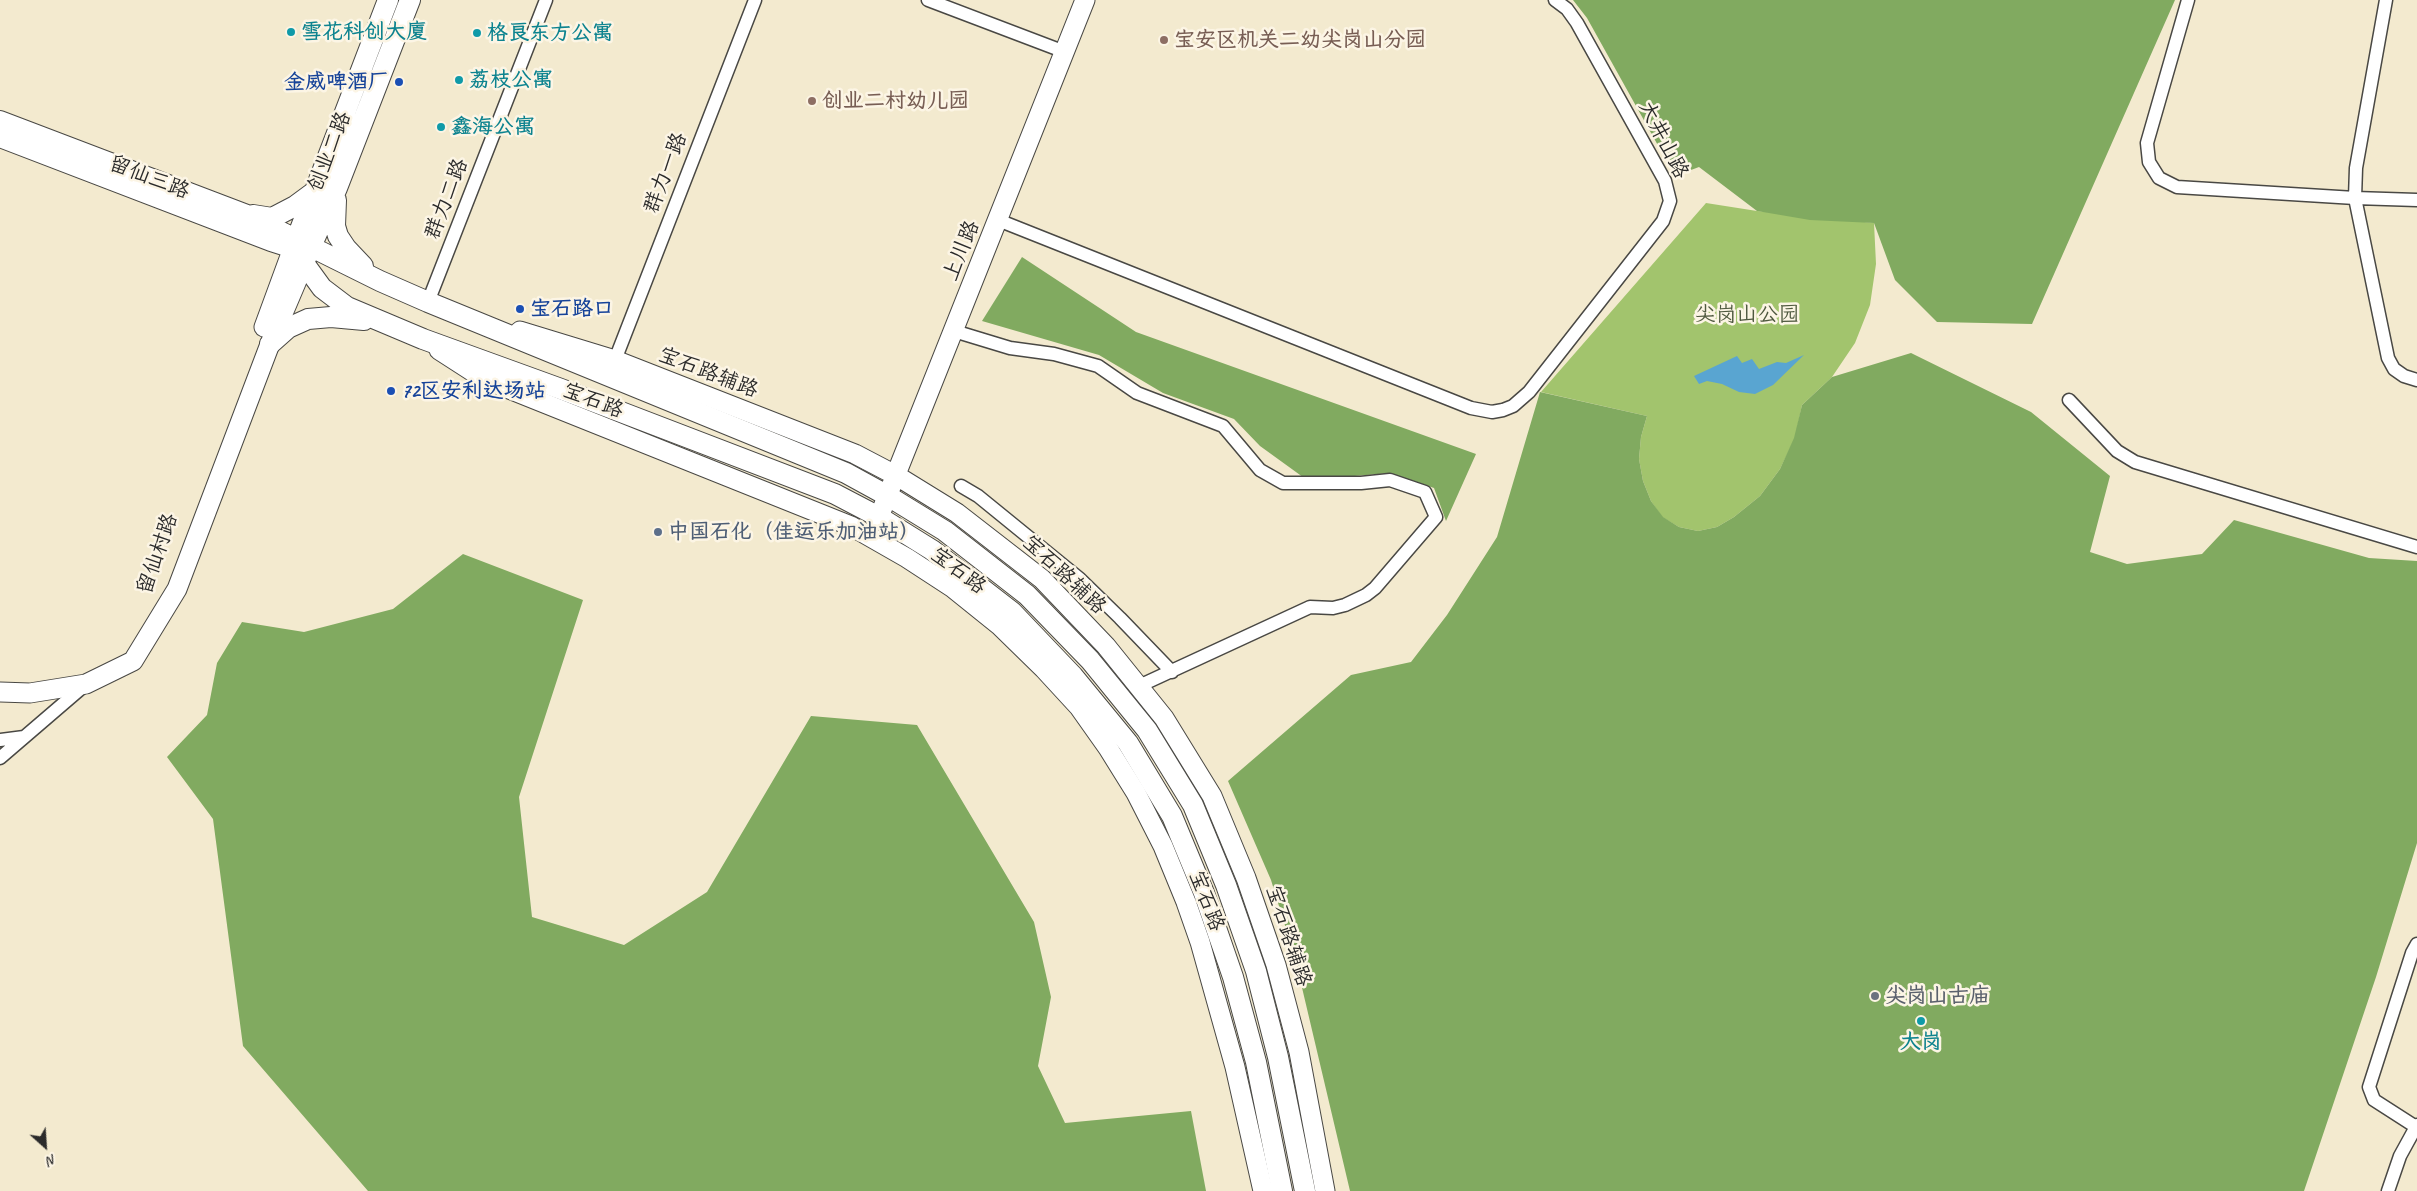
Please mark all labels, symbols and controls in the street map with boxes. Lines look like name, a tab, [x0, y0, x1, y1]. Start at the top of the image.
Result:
place label: 雪花科创大廈	[301, 19, 427, 45]
place label: 格良东方公寓	[487, 20, 613, 46]
marker: 雪花科创大廈	[285, 26, 297, 38]
marker: 格良东方公寓	[471, 27, 483, 39]
place label: 宝安区机关二幼尖岗山分园	[1174, 27, 1426, 53]
marker: 宝安区机关二幼尖岗山分园	[1158, 34, 1170, 46]
place label: 荔枝公寓	[469, 67, 553, 93]
place label: 金威啤酒厂	[284, 69, 389, 95]
marker: 荔枝公寓	[453, 74, 465, 86]
marker: 金威啤酒厂	[393, 76, 405, 88]
place label: 创业二村幼儿园	[822, 88, 969, 114]
marker: 创业二村幼儿园	[806, 95, 818, 107]
street label: 大井山路	[1633, 97, 1693, 183]
street label: 创业二路	[303, 108, 357, 196]
place label: 鑫海公寓	[451, 114, 535, 140]
marker: 鑫海公寓	[435, 121, 447, 133]
street label: 群力一路	[639, 129, 693, 217]
street label: 留仙三路	[105, 151, 193, 205]
street label: 群力二路	[420, 155, 474, 243]
street label: 上川路	[939, 217, 985, 285]
place label: 宝石路口	[530, 296, 614, 322]
park label: 尖岗山公园	[1695, 302, 1799, 328]
marker: 宝石路口	[514, 303, 526, 315]
street label: 宝石路辅路	[654, 342, 762, 404]
place label: 72区安利达场站	[401, 378, 546, 404]
street label: 宝石路	[559, 378, 627, 424]
marker: 72区安利达场站	[385, 385, 397, 397]
street label: 留仙村路	[132, 510, 184, 598]
place label: 中国石化（佳运乐加油站）	[668, 519, 920, 545]
marker: 中国石化（佳运乐加油站）	[652, 526, 664, 538]
street label: 宝石路辅路	[1017, 530, 1111, 620]
street label: 宝石路	[925, 542, 991, 600]
street label: 宝石路	[1183, 867, 1229, 935]
street label: 宝石路辅路	[1260, 882, 1316, 990]
place label: 尖岗山古庙	[1885, 983, 1990, 1009]
marker: 尖岗山古庙	[1869, 990, 1881, 1002]
marker: 大岗	[1915, 1015, 1927, 1027]
place label: 大岗	[1900, 1029, 1942, 1055]
north arrow	[20, 1121, 70, 1171]
text: N	[44, 1150, 59, 1169]

